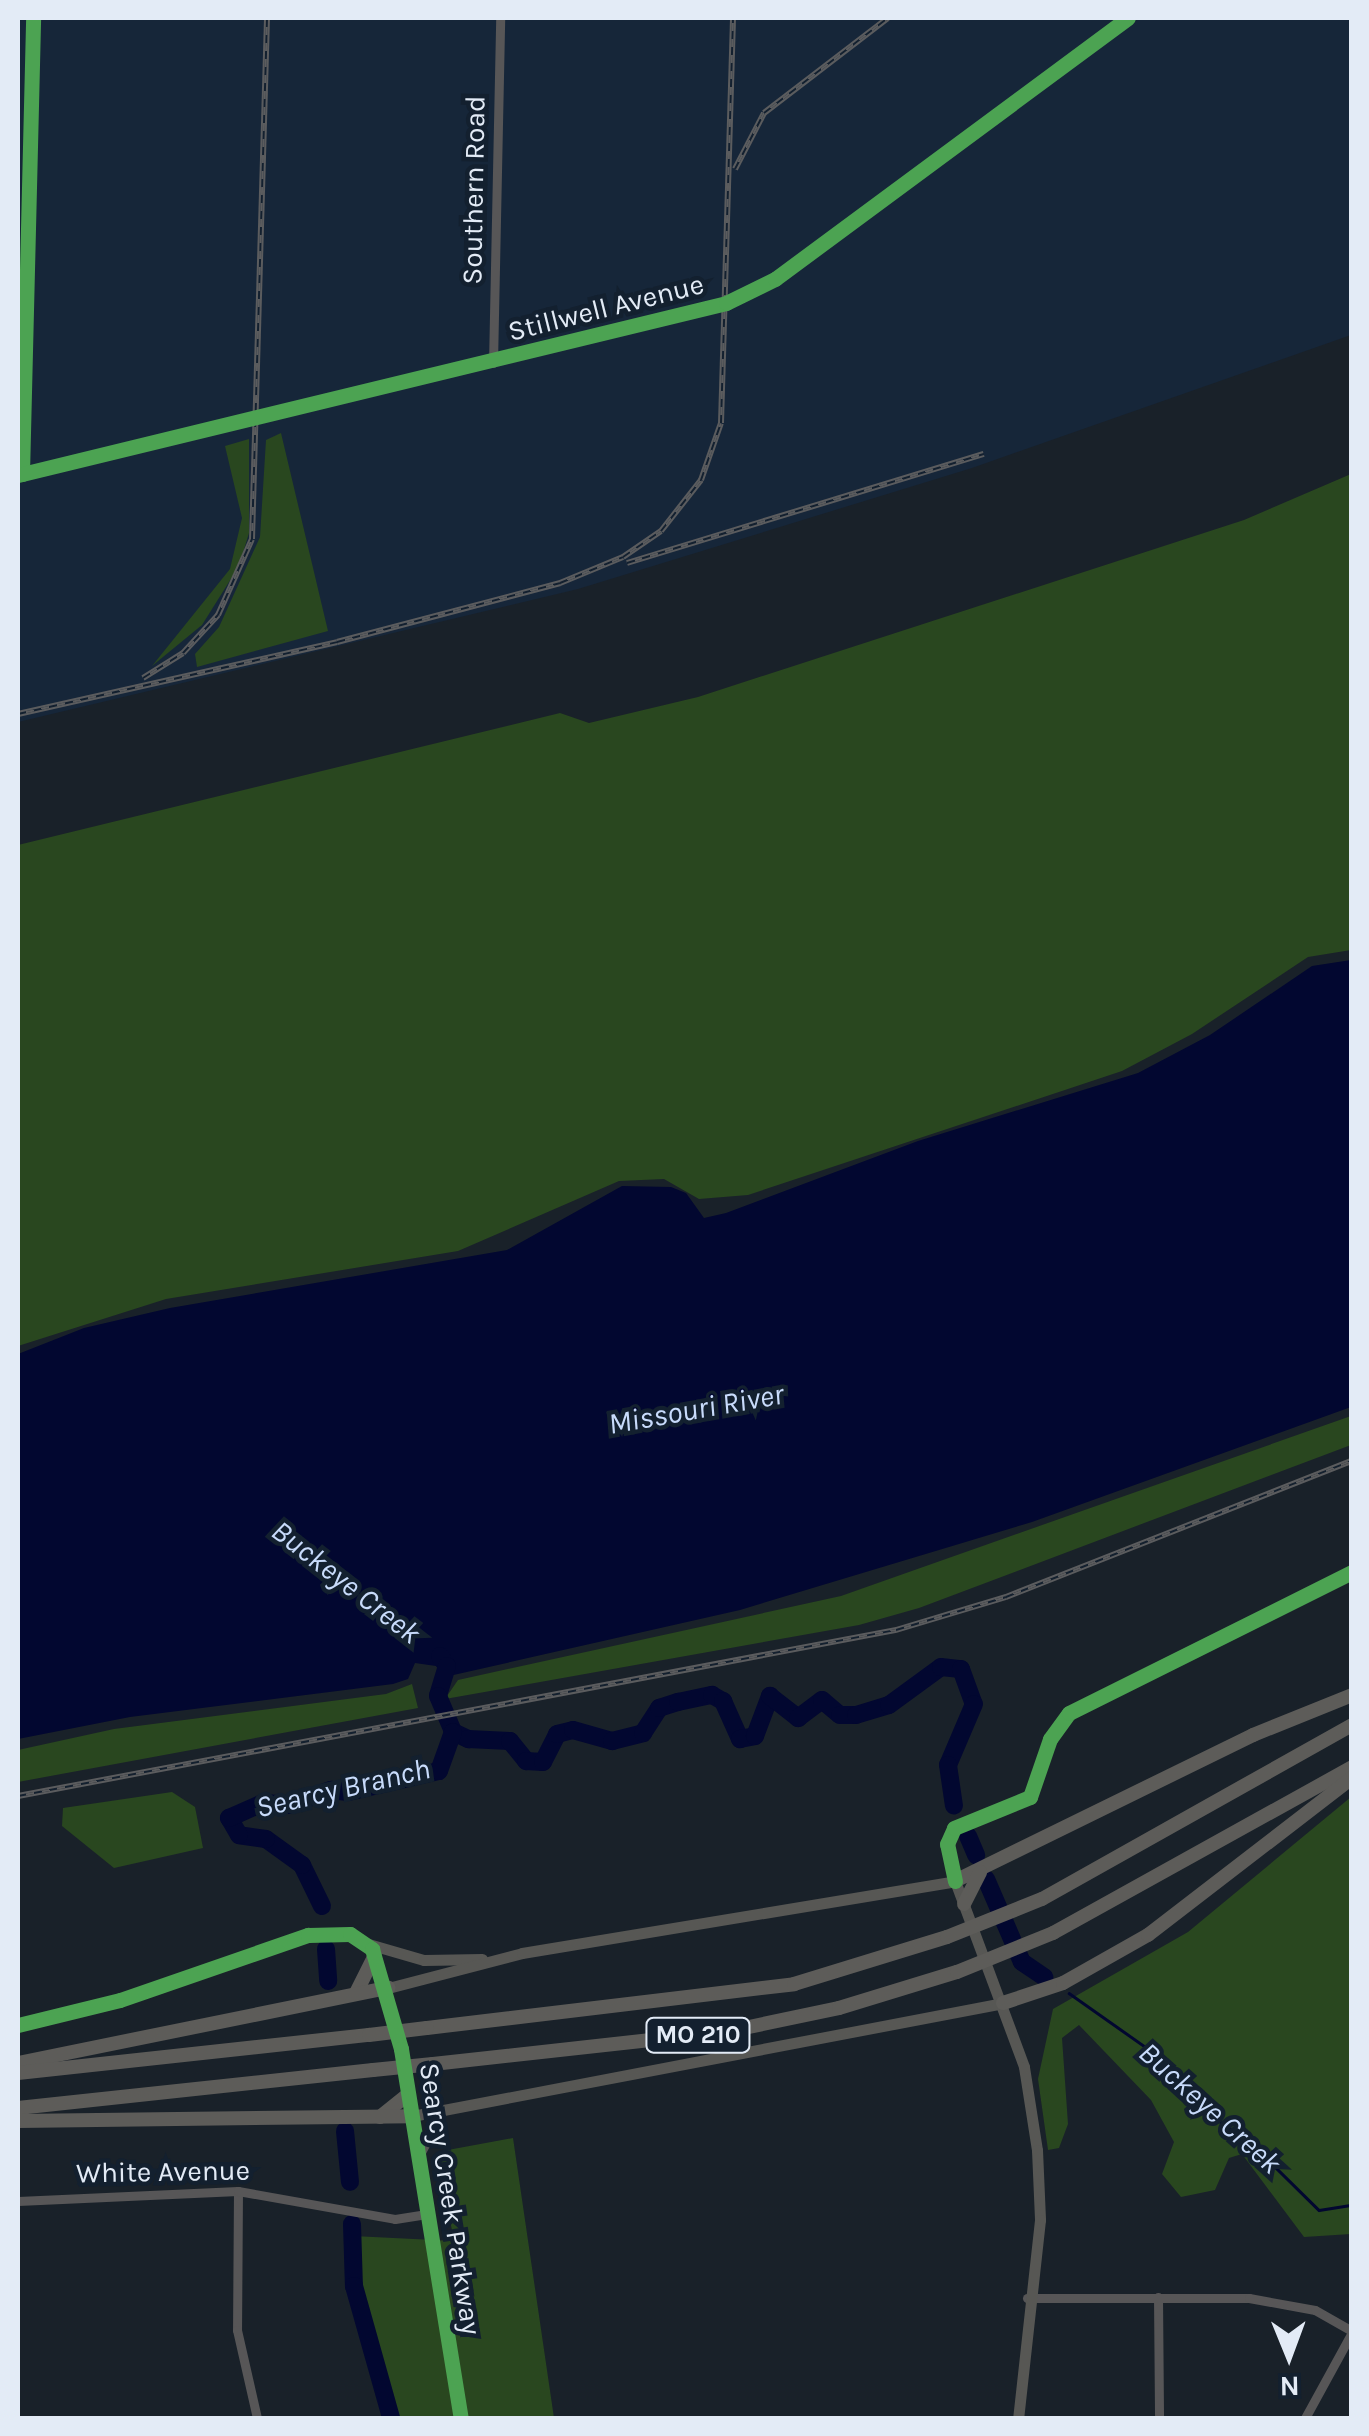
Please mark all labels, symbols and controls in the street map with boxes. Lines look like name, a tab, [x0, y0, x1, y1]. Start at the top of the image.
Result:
street label: Southern Road	[456, 95, 492, 285]
street label: Stillwell Avenue	[505, 267, 707, 349]
water label: Missouri River	[605, 1376, 787, 1442]
water label: Buckeye Creek	[264, 1513, 428, 1651]
water label: Searcy Branch	[252, 1750, 434, 1826]
road number: MO 210	[643, 2015, 753, 2055]
water label: Buckeye Creek	[1131, 2035, 1289, 2181]
street label: Searcy Creek Parkway	[412, 2061, 488, 2337]
street label: White Avenue	[76, 2154, 250, 2190]
north arrow	[1239, 2306, 1339, 2406]
text: N	[1279, 2370, 1300, 2403]

